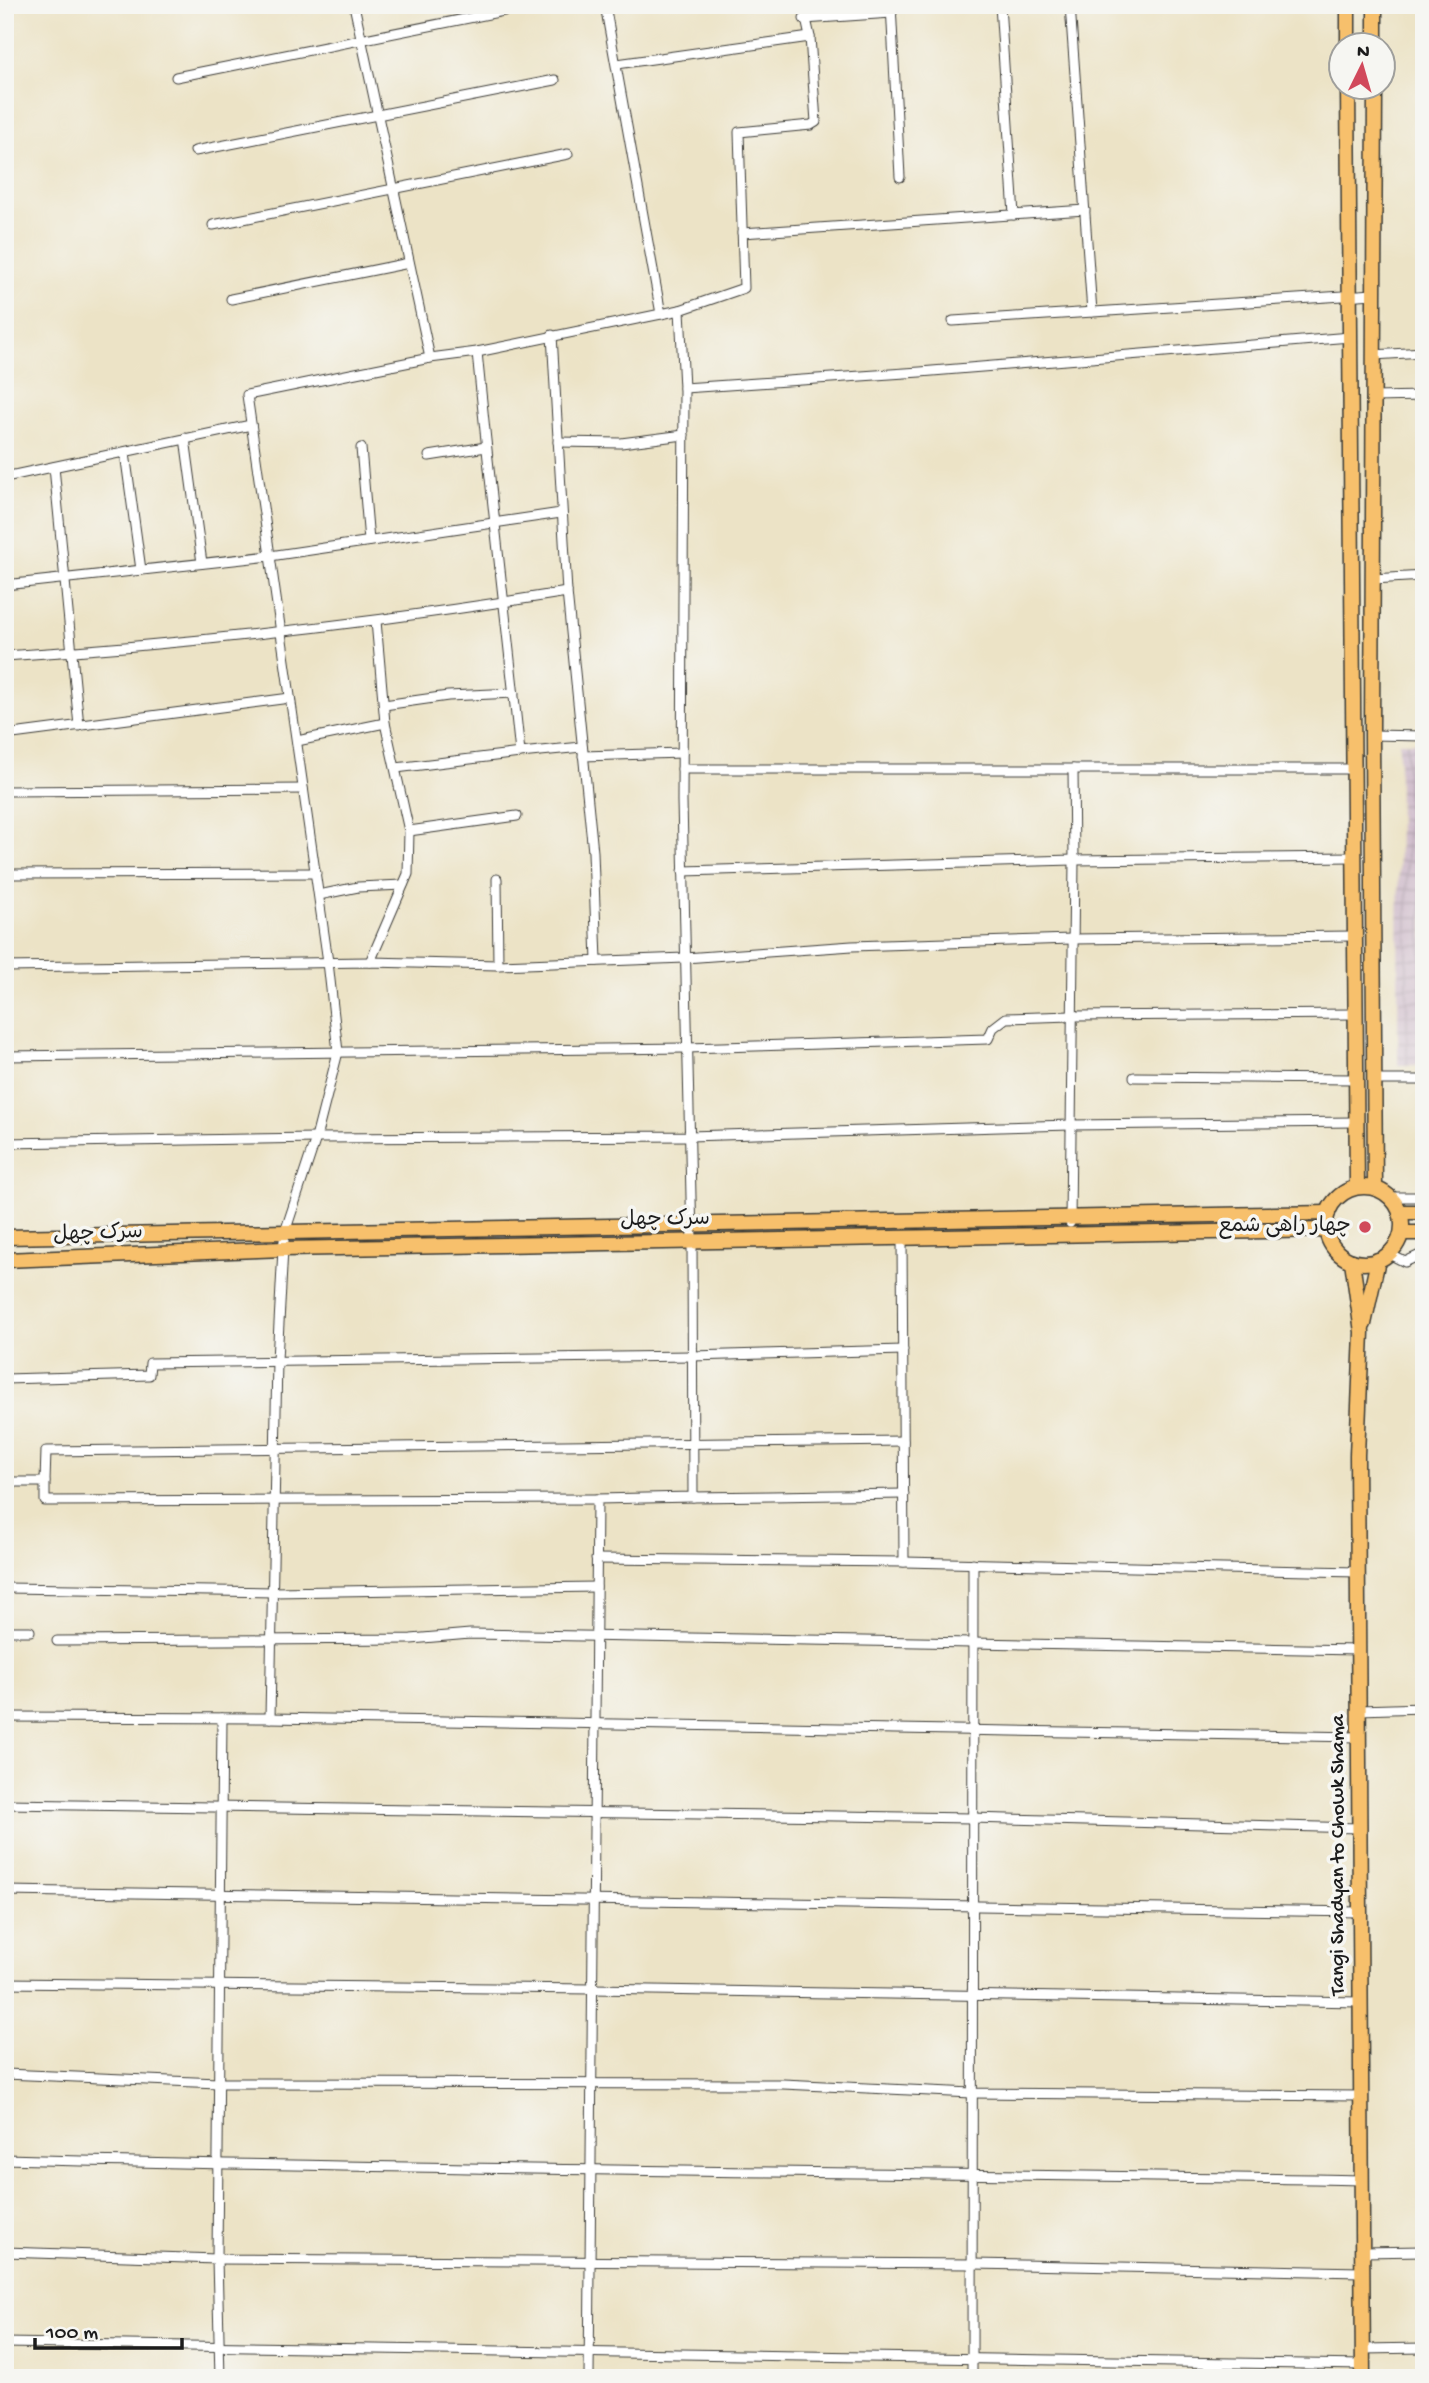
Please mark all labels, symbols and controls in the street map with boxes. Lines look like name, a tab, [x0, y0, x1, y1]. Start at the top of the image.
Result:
north arrow	[1328, 32, 1398, 102]
text: N	[1356, 41, 1370, 65]
street label: سرک چهل	[620, 1208, 710, 1234]
place label: چهار راهی شمع	[1219, 1215, 1351, 1240]
marker: چهار راهی شمع	[1357, 1219, 1373, 1235]
street label: سرک چهل	[53, 1221, 143, 1249]
street label: Tangi Shadyan to Chowk Shama	[1327, 1713, 1352, 1996]
scale bar	[35, 2306, 182, 2350]
text: 100 m	[45, 2322, 98, 2347]

